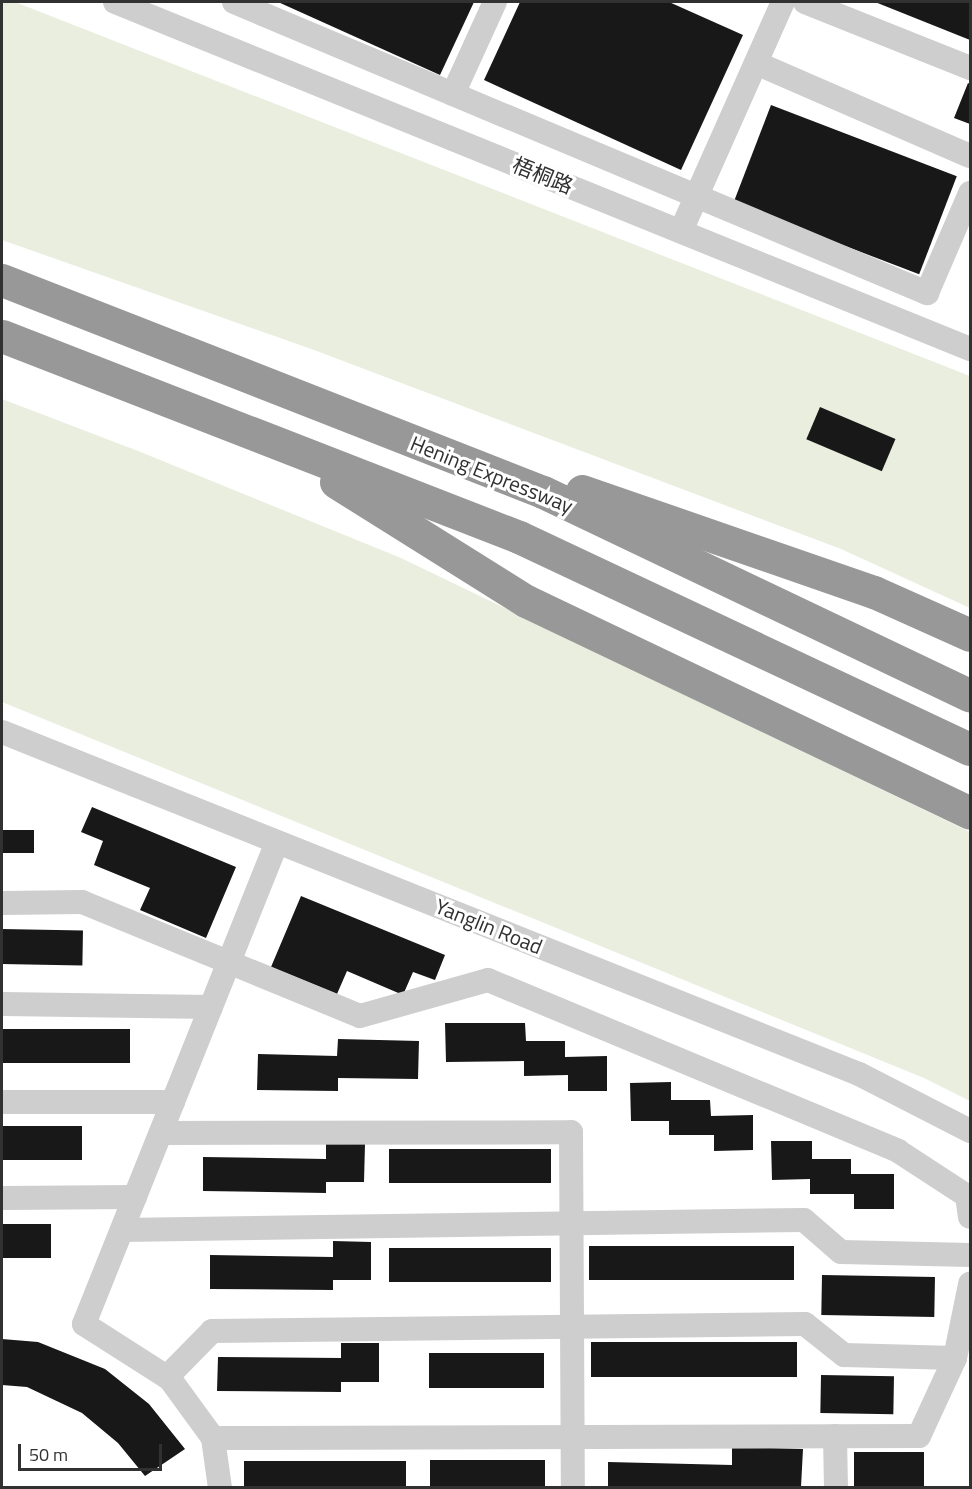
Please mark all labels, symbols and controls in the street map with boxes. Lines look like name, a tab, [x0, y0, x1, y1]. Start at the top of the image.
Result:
street label: 梧桐路	[509, 152, 577, 198]
street label: Hening Expressway	[407, 430, 577, 518]
street label: Yanglin Road	[432, 893, 546, 959]
scale bar	[21, 1432, 165, 1470]
text: 50 m	[29, 1441, 68, 1468]

